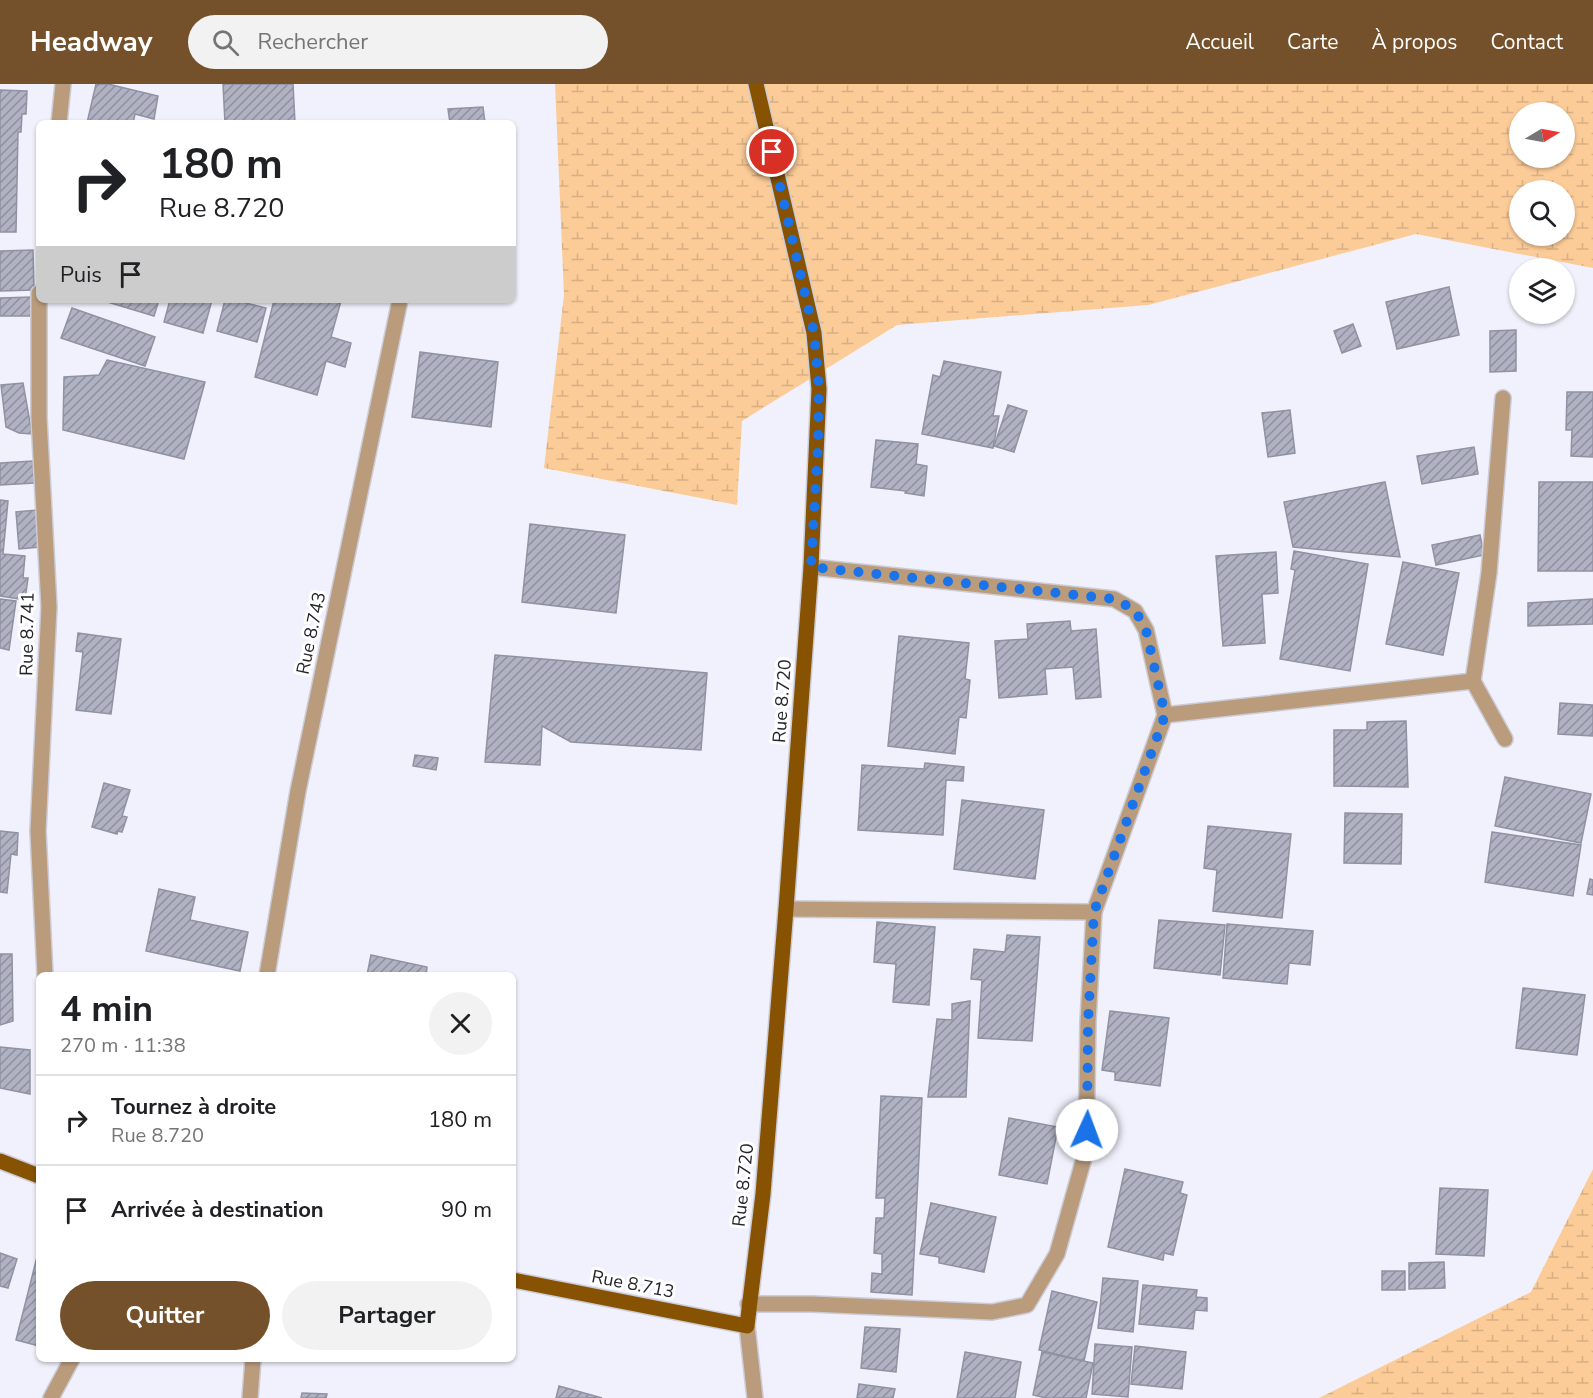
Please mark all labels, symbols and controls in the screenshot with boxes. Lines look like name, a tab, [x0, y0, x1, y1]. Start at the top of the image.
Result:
search box	[188, 15, 608, 69]
text: Headway	[30, 23, 152, 61]
icon: search	[209, 26, 242, 59]
text: Rechercher	[257, 27, 368, 57]
text: Accueil	[1185, 28, 1254, 56]
text: Carte	[1287, 28, 1338, 56]
text: À propos	[1371, 28, 1457, 56]
text: Contact	[1490, 28, 1563, 56]
north arrow	[1509, 102, 1575, 168]
map controls	[1509, 102, 1575, 324]
pin	[746, 126, 797, 177]
icon: arrive	[755, 135, 788, 168]
text: 180 m	[159, 136, 283, 193]
icon: right	[60, 144, 138, 222]
button: search	[1509, 180, 1575, 246]
text: Rue 8.720	[159, 190, 284, 227]
icon: arrive	[114, 258, 147, 291]
button: layers	[1509, 258, 1575, 324]
text: Puis	[60, 260, 102, 290]
street label: Rue 8.743	[291, 590, 331, 676]
street label: Rue 8.741	[14, 592, 40, 676]
street label: Rue 8.720	[767, 658, 797, 744]
text: 4 min	[60, 985, 153, 1034]
button: close	[429, 992, 492, 1055]
text: 270 m · 11:38	[60, 1032, 186, 1059]
text: Tournez à droite	[111, 1092, 276, 1122]
position arrow	[1055, 1098, 1119, 1162]
icon: right	[60, 1104, 93, 1137]
text: 180 m	[428, 1105, 492, 1135]
text: Rue 8.720	[111, 1122, 204, 1149]
street label: Rue 8.720	[727, 1142, 759, 1228]
icon: arrive	[60, 1194, 93, 1227]
text: Arrivée à destination	[111, 1195, 324, 1225]
text: 90 m	[441, 1195, 492, 1225]
street label: Rue 8.713	[590, 1264, 676, 1304]
button: Quitter	[60, 1281, 270, 1350]
button: Partager	[282, 1281, 492, 1350]

